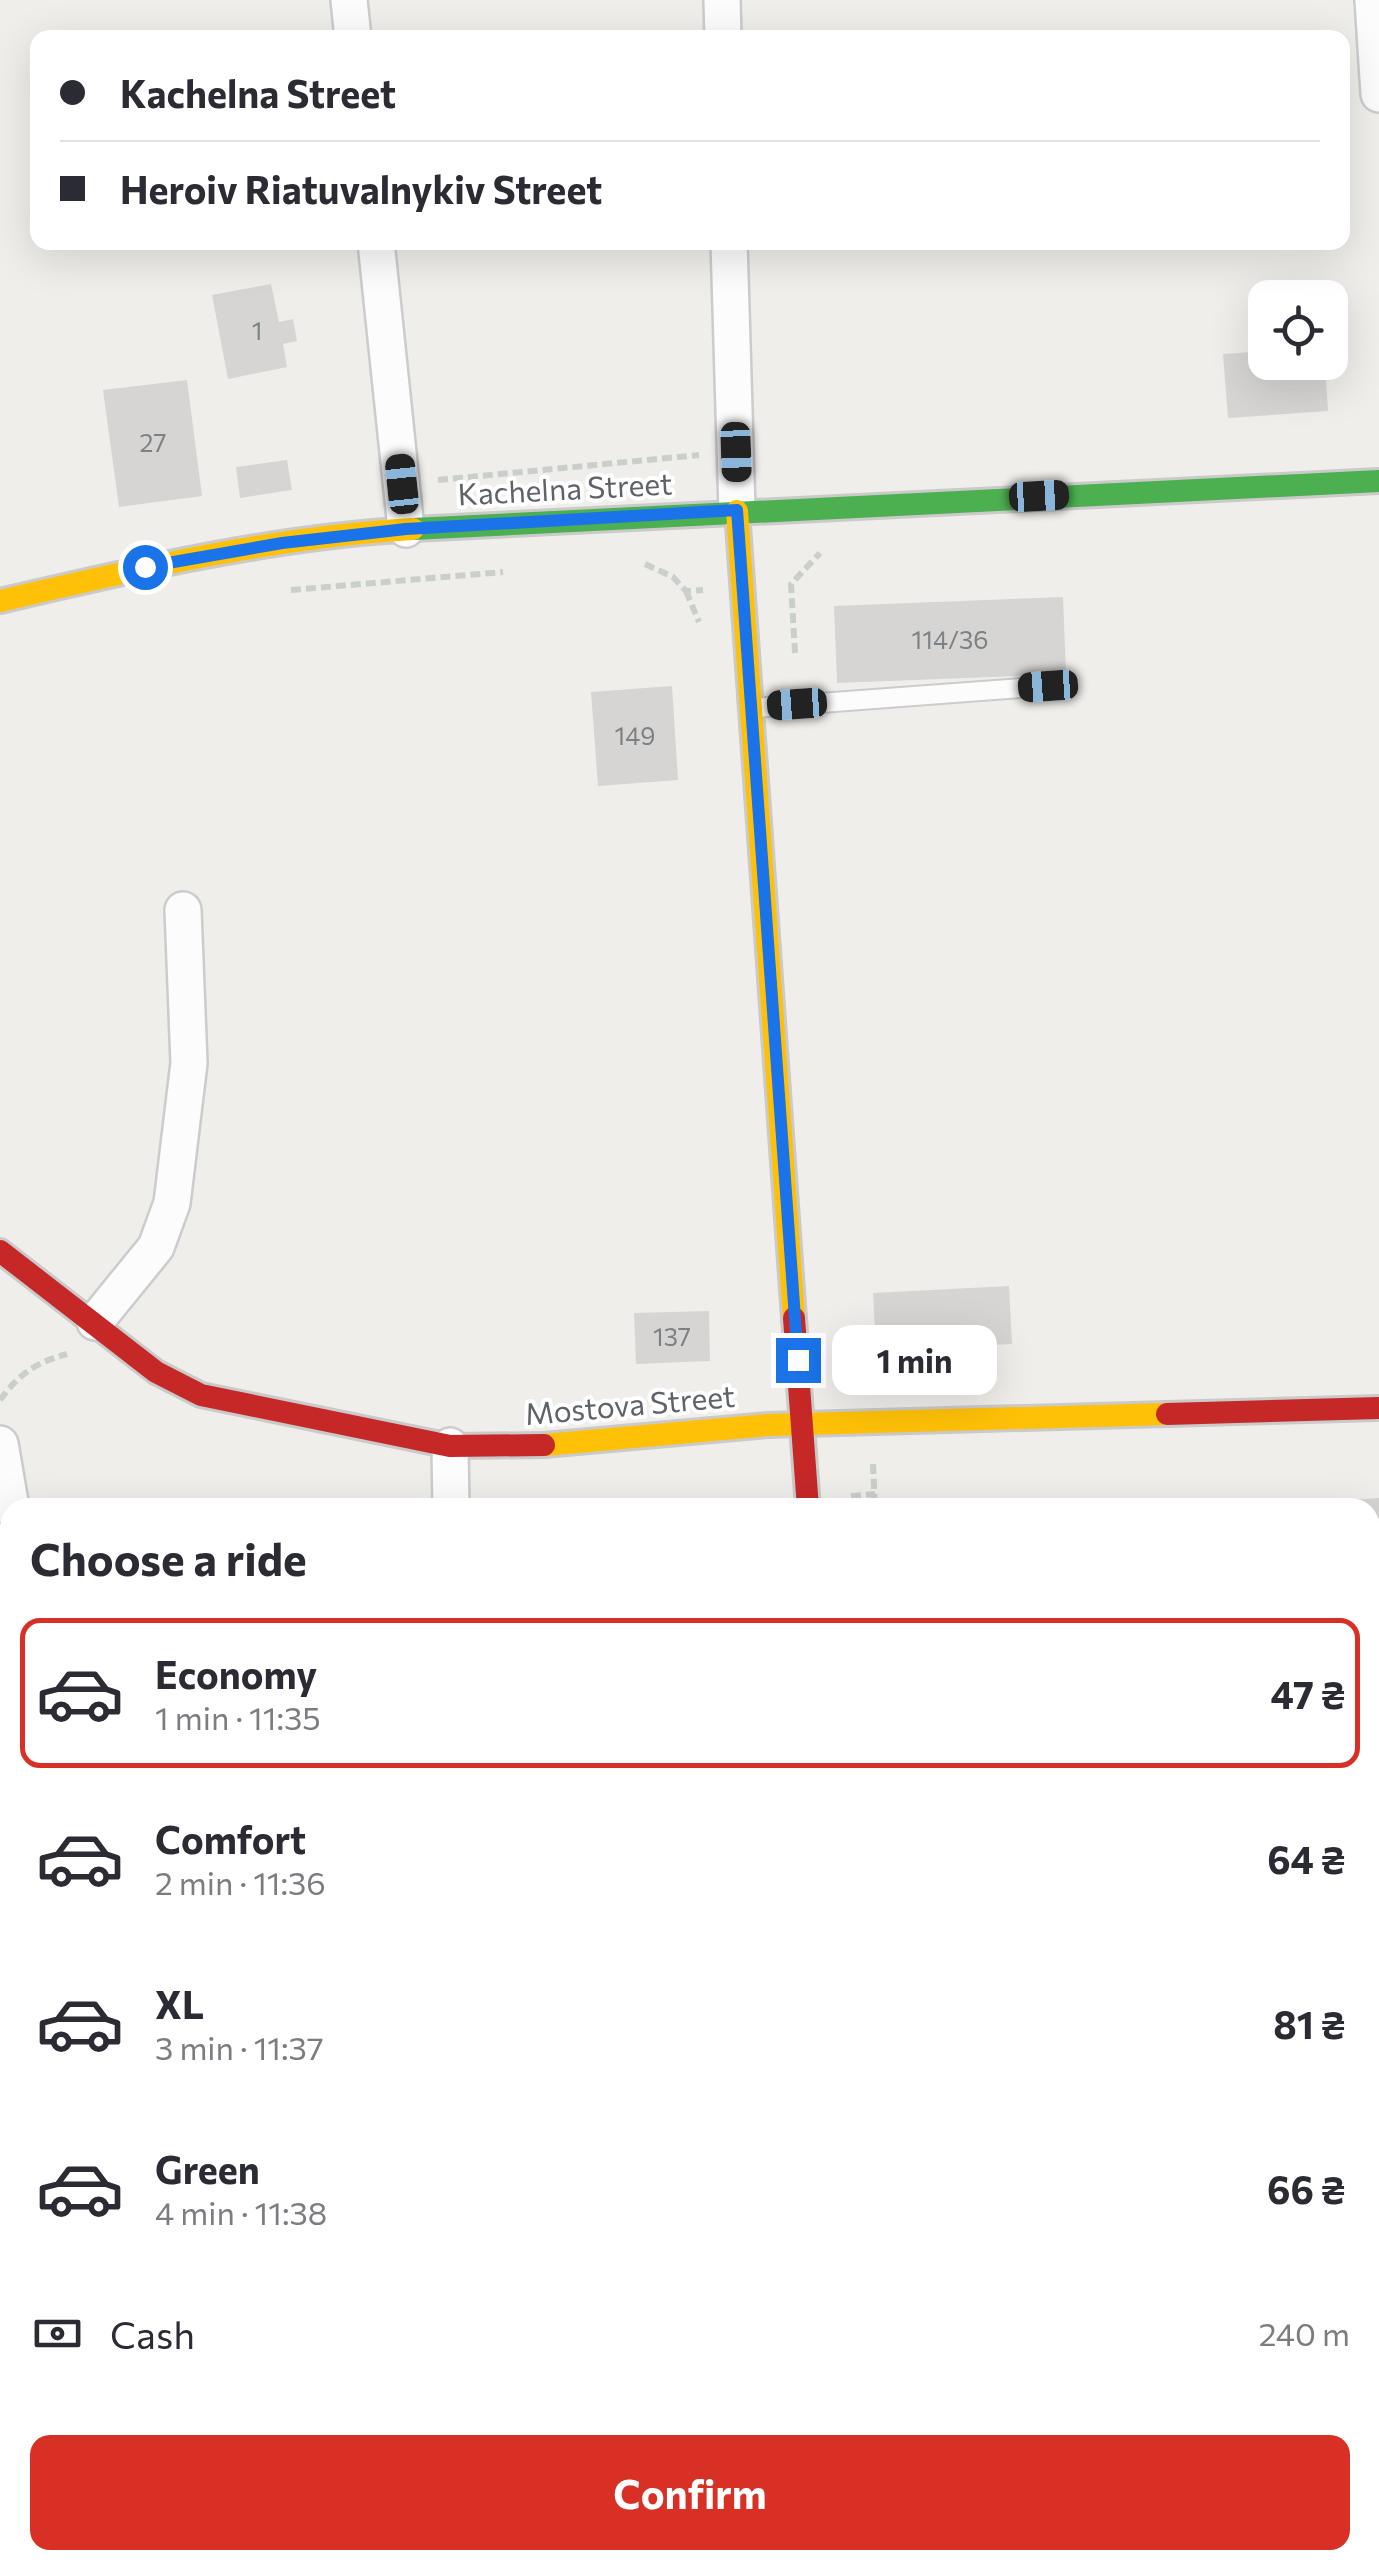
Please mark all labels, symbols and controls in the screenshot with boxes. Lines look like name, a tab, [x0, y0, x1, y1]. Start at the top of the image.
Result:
text: Kachelna Street	[120, 69, 396, 116]
text: Heroiv Riatuvalnykiv Street	[120, 165, 602, 212]
map controls	[1248, 280, 1348, 380]
button: locate	[1248, 280, 1348, 380]
house number: 1	[252, 315, 262, 345]
car	[720, 421, 752, 483]
house number: 27	[140, 427, 167, 457]
car	[384, 453, 420, 515]
street label: Kachelna Street	[457, 463, 673, 512]
car	[1008, 479, 1070, 513]
route start	[123, 545, 168, 590]
house number: 114/36	[912, 624, 988, 654]
car	[1017, 669, 1079, 703]
car	[766, 687, 828, 721]
house number: 149	[615, 720, 655, 750]
house number: 137	[653, 1321, 691, 1351]
callout: 1 min	[833, 1325, 998, 1395]
route end	[776, 1338, 821, 1383]
text: 1 min	[877, 1340, 952, 1380]
street label: Mostova Street	[523, 1376, 736, 1431]
text: Choose a ride	[30, 1530, 307, 1585]
icon: car	[35, 1648, 125, 1738]
text: Economy	[155, 1650, 317, 1697]
text: 47 ₴	[1270, 1670, 1345, 1717]
text: 1 min · 11:35	[155, 1697, 321, 1737]
icon: car	[35, 1813, 125, 1903]
text: Comfort	[155, 1815, 306, 1862]
text: 64 ₴	[1267, 1835, 1345, 1882]
text: 2 min · 11:36	[155, 1862, 326, 1902]
icon: car	[35, 1978, 125, 2068]
text: XL	[155, 1980, 204, 2027]
text: 81 ₴	[1273, 2000, 1345, 2047]
text: 3 min · 11:37	[155, 2027, 324, 2067]
icon: car	[35, 2143, 125, 2233]
text: Green	[155, 2145, 260, 2192]
text: 66 ₴	[1267, 2165, 1345, 2212]
text: 4 min · 11:38	[155, 2192, 327, 2232]
icon: cash	[30, 2306, 85, 2361]
text: Cash	[110, 2310, 195, 2357]
text: 240 m	[1259, 2313, 1350, 2353]
button: Confirm	[30, 2435, 1350, 2550]

